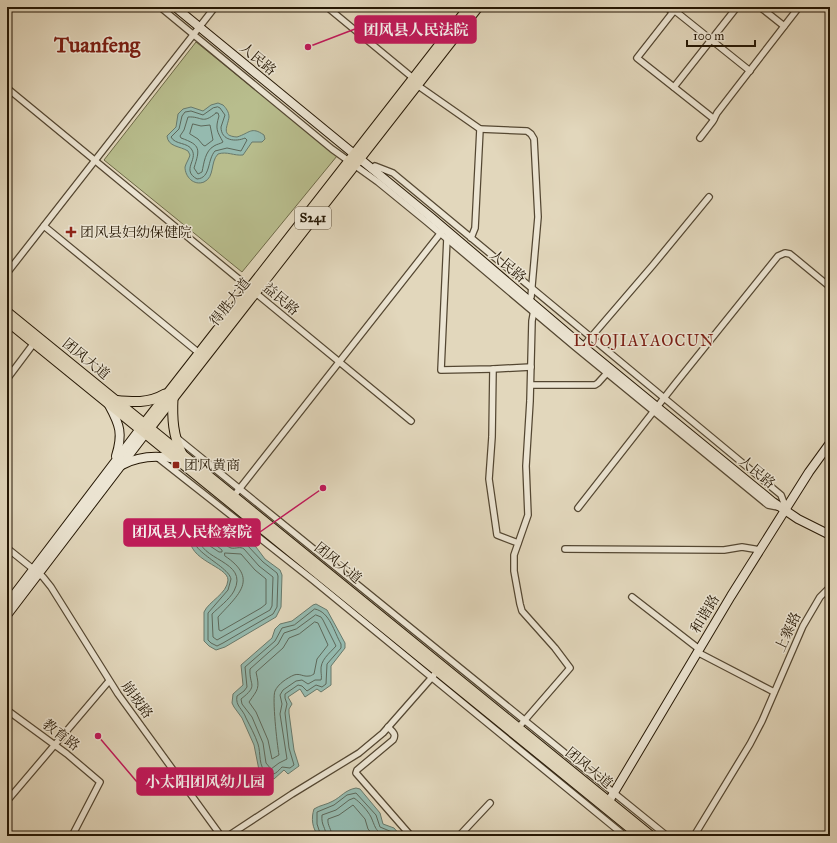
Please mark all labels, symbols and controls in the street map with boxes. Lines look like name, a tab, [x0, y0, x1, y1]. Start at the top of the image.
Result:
callout: 团风县人民法院	[355, 16, 476, 43]
text: 团风县人民法院	[363, 21, 469, 39]
scale bar	[687, 22, 755, 48]
text: 100 m	[693, 29, 724, 43]
district label: Tuanfeng	[53, 31, 141, 58]
street label: 人民路	[236, 39, 280, 79]
road number: S241	[295, 207, 331, 229]
place label: 团风县妇幼保健院	[80, 224, 192, 241]
marker: 团风县妇幼保健院	[65, 226, 77, 238]
street label: 人民路	[486, 246, 530, 286]
street label: 得胜大道	[206, 275, 254, 329]
street label: 益民路	[259, 279, 303, 319]
district label: LUOJIAYAOCUN	[573, 331, 715, 351]
street label: 团风大道	[59, 335, 113, 383]
street label: 人民路	[735, 452, 779, 492]
place label: 团风黄商	[184, 457, 240, 474]
marker: 团风黄商	[171, 460, 181, 470]
callout: 团风县人民检察院	[124, 519, 260, 546]
text: 团风县人民检察院	[132, 523, 252, 541]
street label: 团风大道	[311, 539, 365, 587]
street label: 和谐路	[687, 592, 723, 636]
street label: 上寨路	[771, 609, 805, 655]
street label: 崩坡路	[118, 678, 156, 722]
street label: 教育路	[39, 716, 83, 754]
street label: 团风大道	[562, 744, 616, 792]
callout: 小太阳团风幼儿园	[137, 768, 273, 795]
text: 小太阳团风幼儿园	[145, 773, 265, 791]

